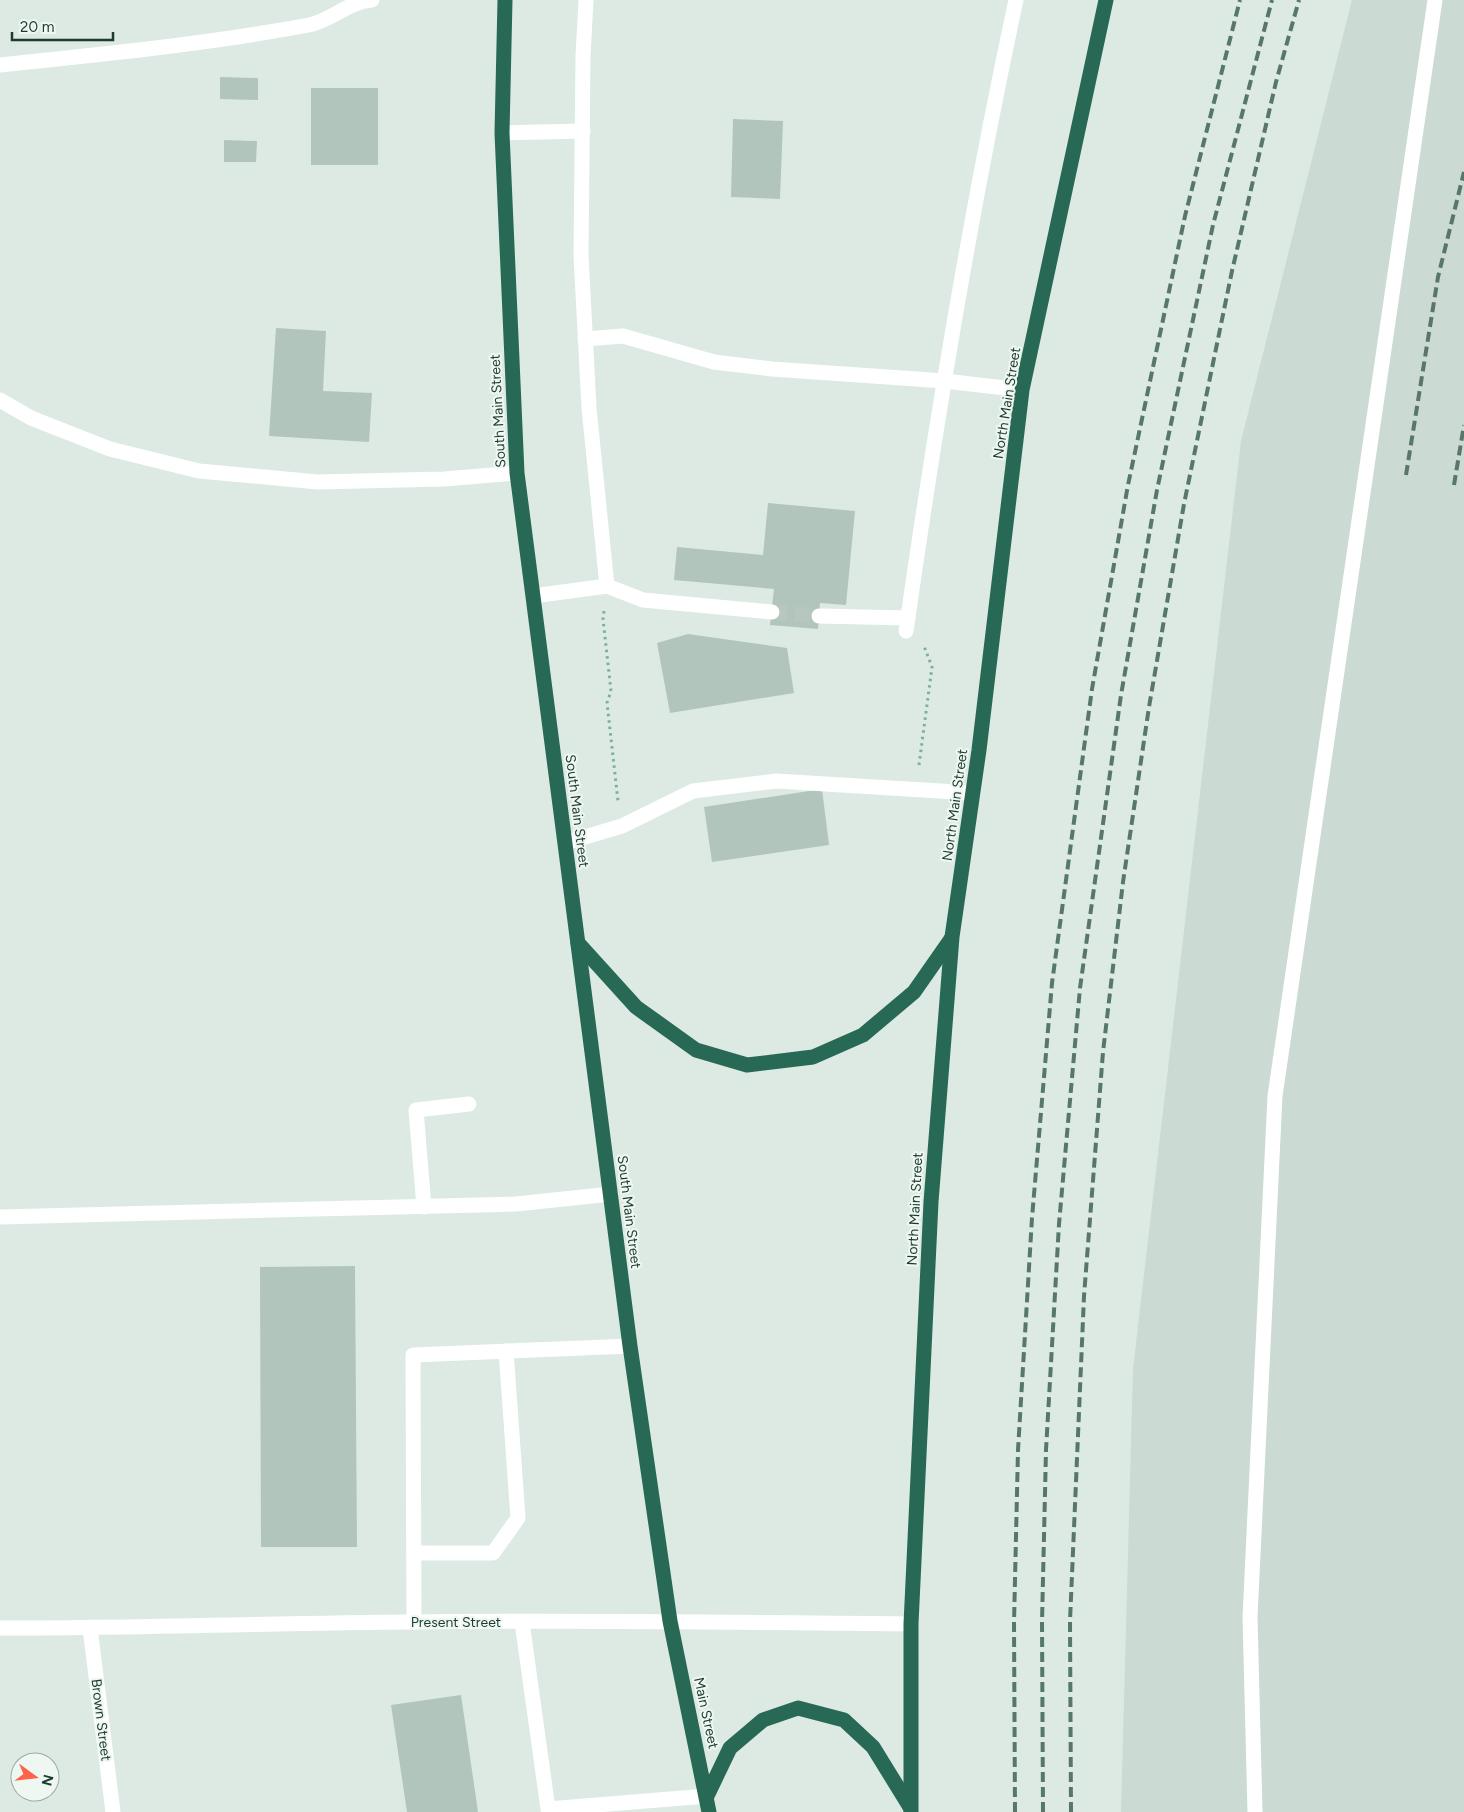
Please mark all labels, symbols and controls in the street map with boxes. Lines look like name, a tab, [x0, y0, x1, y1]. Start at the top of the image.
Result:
scale bar	[12, 10, 114, 42]
text: 20 m	[20, 18, 54, 36]
street label: North Main Street	[990, 346, 1024, 460]
street label: South Main Street	[487, 354, 509, 468]
street label: North Main Street	[939, 748, 971, 862]
street label: South Main Street	[562, 753, 592, 869]
street label: North Main Street	[904, 1152, 926, 1266]
street label: South Main Street	[614, 1154, 644, 1270]
street label: Present Street	[411, 1614, 501, 1631]
street label: Main Street	[690, 1676, 722, 1750]
street label: Brown Street	[88, 1678, 114, 1762]
north arrow	[10, 1752, 60, 1802]
text: N	[37, 1773, 57, 1788]

